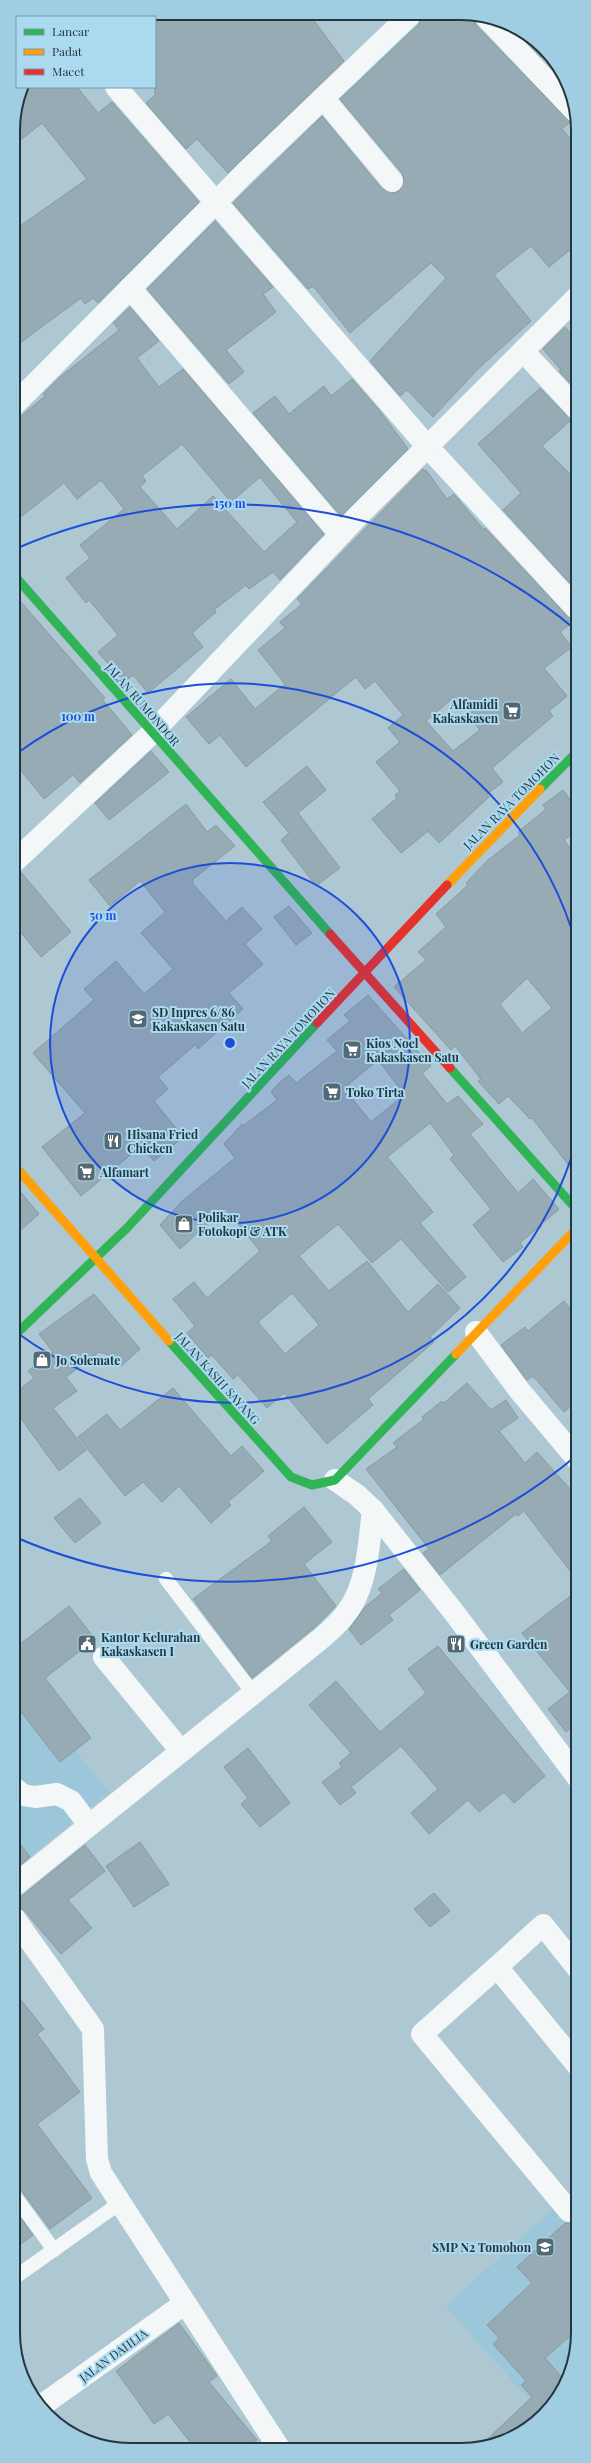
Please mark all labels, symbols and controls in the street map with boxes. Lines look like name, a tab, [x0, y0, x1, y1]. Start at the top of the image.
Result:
legend	[16, 16, 156, 88]
text: Lancar	[52, 23, 90, 39]
text: Padat	[52, 43, 83, 59]
text: Macet	[52, 63, 85, 79]
text: 150 m	[214, 495, 246, 511]
street label: JALAN RUMONDOR	[102, 658, 184, 749]
place label: Alfamidi Kakaskasen	[432, 696, 499, 726]
supermarket icon: Alfamidi Kakaskasen	[501, 700, 523, 722]
text: 100 m	[61, 708, 95, 724]
street label: JALAN RAYA TOMOHON	[459, 749, 563, 853]
text: 50 m	[90, 907, 117, 923]
street label: JALAN RAYA TOMOHON	[237, 985, 339, 1092]
place label: SD Inpres 6/86 Kakaskasen Satu	[152, 1004, 246, 1034]
school or university icon: SD Inpres 6/86 Kakaskasen Satu	[127, 1008, 149, 1030]
place label: Kios Noel Kakaskasen Satu	[366, 1035, 460, 1065]
centre of rings	[223, 1036, 237, 1050]
supermarket icon: Kios Noel Kakaskasen Satu	[341, 1039, 363, 1061]
supermarket icon: Toko Tirta	[321, 1081, 343, 1103]
place label: Toko Tirta	[346, 1084, 405, 1100]
place label: Hisana Fried Chicken	[127, 1126, 198, 1156]
restaurant icon: Hisana Fried Chicken	[102, 1130, 124, 1152]
supermarket icon: Alfamart	[75, 1161, 97, 1183]
place label: Alfamart	[99, 1164, 150, 1180]
place label: Polikar Fotokopi & ATK	[198, 1209, 287, 1239]
shop icon: Polikar Fotokopi & ATK	[173, 1213, 195, 1235]
street label: JALAN KASIH SAYANG	[172, 1328, 264, 1428]
shop icon: Jo Solemate	[31, 1349, 53, 1371]
place label: Jo Solemate	[55, 1352, 120, 1368]
place label: Kantor Kelurahan Kakaskasen I	[101, 1629, 201, 1659]
public building icon: Kantor Kelurahan Kakaskasen I	[76, 1633, 98, 1655]
restaurant icon: Green Garden	[445, 1633, 467, 1655]
place label: Green Garden	[470, 1636, 548, 1652]
school or university icon: SMP N2 Tomohon	[534, 2236, 556, 2258]
place label: SMP N2 Tomohon	[432, 2239, 532, 2255]
street label: JALAN DAHLIA	[75, 2325, 151, 2386]

